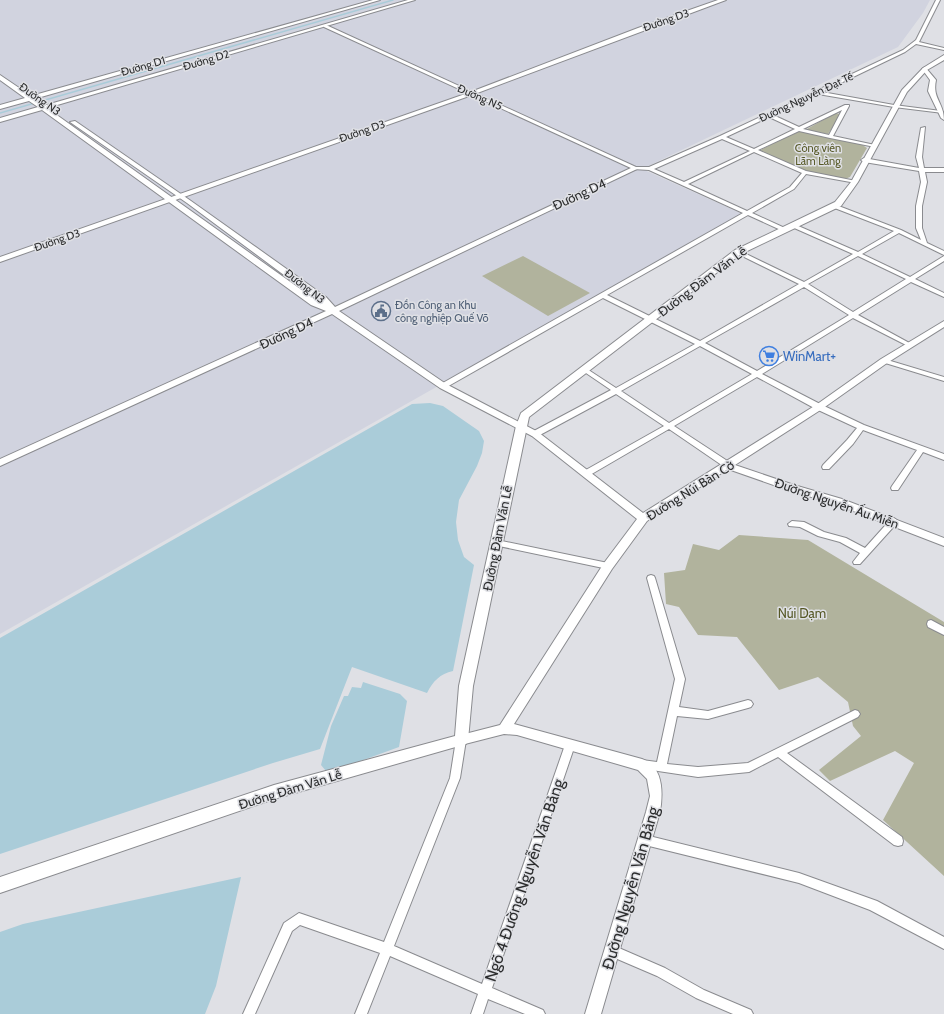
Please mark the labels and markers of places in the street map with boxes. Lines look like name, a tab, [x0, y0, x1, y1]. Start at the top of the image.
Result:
place label: Đồn Công an Khu công nghiệp Quế Võ	[395, 298, 489, 325]
public building icon: Đồn Công an Khu công nghiệp Quế Võ	[370, 300, 392, 322]
supermarket icon: WinMart+	[758, 345, 780, 367]
place label: WinMart+	[783, 348, 836, 364]

